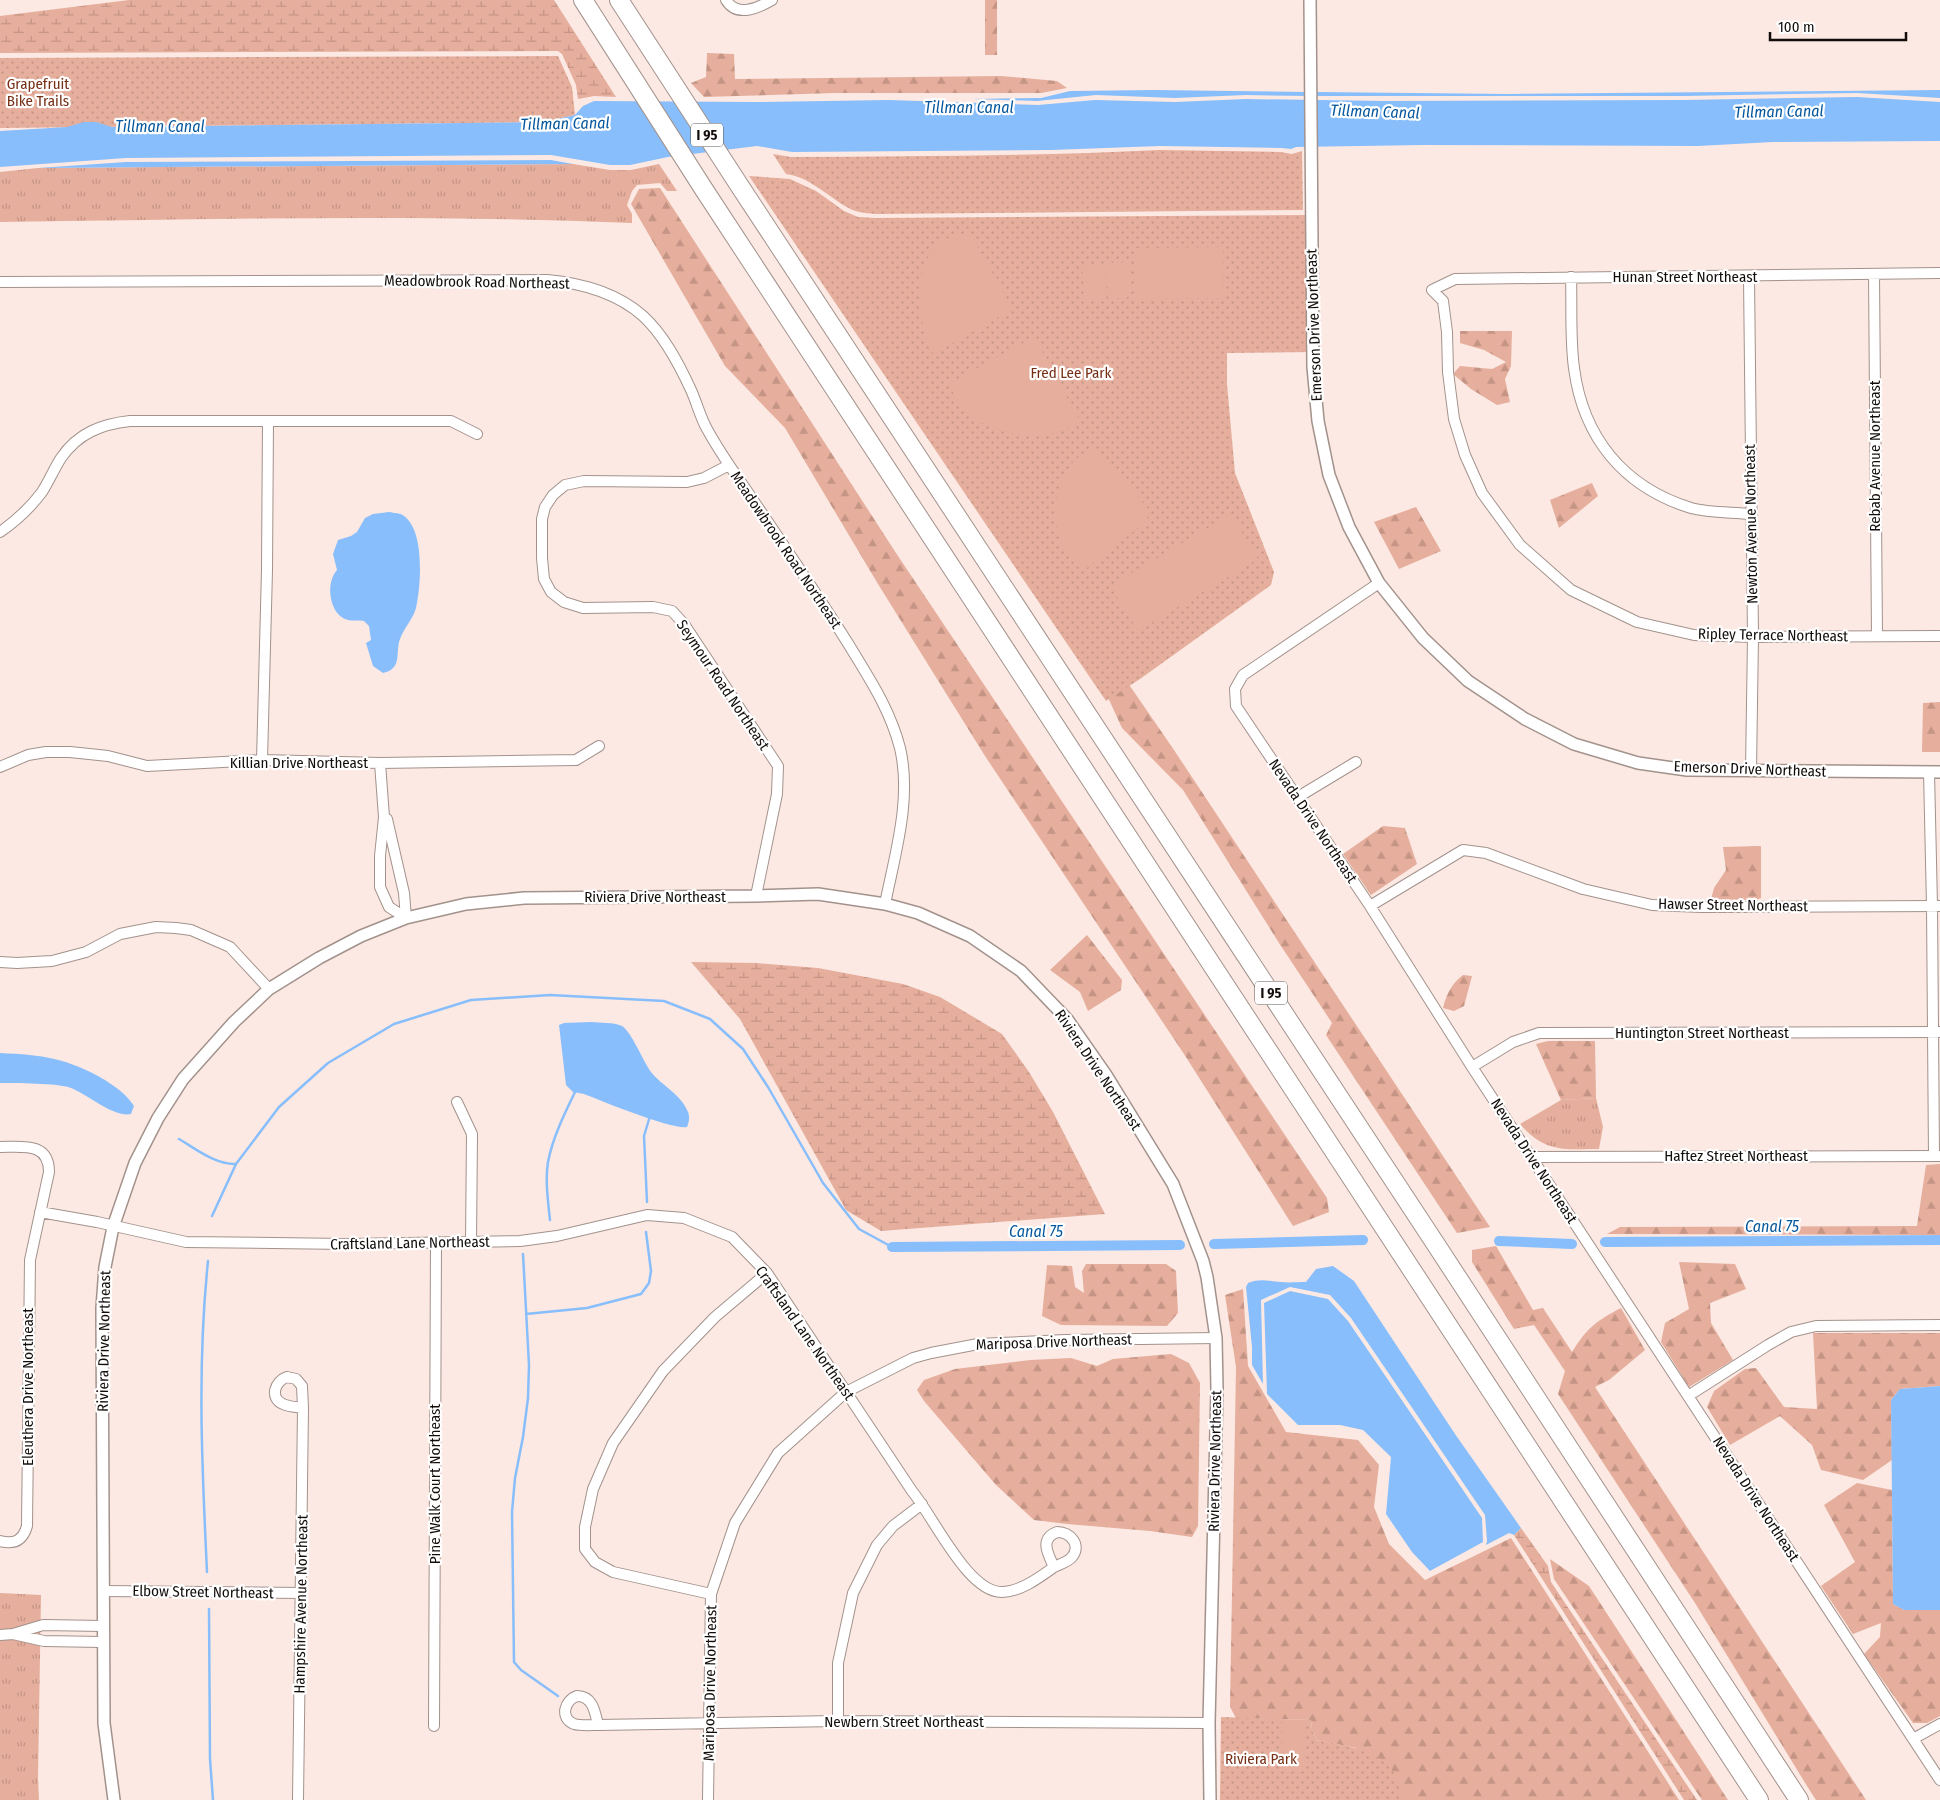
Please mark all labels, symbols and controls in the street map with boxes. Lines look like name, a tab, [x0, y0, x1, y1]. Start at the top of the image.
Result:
scale bar	[1770, 10, 1906, 42]
text: 100 m	[1778, 18, 1815, 36]
park label: Grapefruit Bike Trails	[7, 75, 69, 110]
water label: Tillman Canal	[924, 98, 1014, 117]
water label: Tillman Canal	[1330, 100, 1420, 123]
water label: Tillman Canal	[1734, 101, 1824, 122]
water label: Tillman Canal	[520, 113, 610, 134]
water label: Tillman Canal	[115, 117, 205, 136]
road number: I 95	[691, 124, 723, 146]
street label: Emerson Drive Northeast	[1302, 248, 1326, 402]
street label: Hunan Street Northeast	[1613, 268, 1758, 286]
street label: Meadowbrook Road Northeast	[384, 271, 570, 293]
park label: Fred Lee Park	[1030, 364, 1112, 382]
street label: Rebab Avenue Northeast	[1866, 380, 1884, 532]
street label: Newton Avenue Northeast	[1741, 444, 1761, 604]
street label: Meadowbrook Road Northeast	[727, 468, 845, 632]
street label: Seymour Road Northeast	[673, 617, 773, 754]
street label: Ripley Terrace Northeast	[1698, 625, 1848, 645]
street label: Killian Drive Northeast	[230, 754, 368, 772]
street label: Nevada Drive Northeast	[1265, 756, 1361, 886]
street label: Emerson Drive Northeast	[1673, 757, 1827, 781]
street label: Riviera Drive Northeast	[584, 888, 726, 906]
street label: Hawser Street Northeast	[1658, 895, 1808, 915]
road number: I 95	[1255, 981, 1287, 1004]
street label: Riviera Drive Northeast	[1051, 1006, 1145, 1134]
street label: Huntington Street Northeast	[1615, 1024, 1789, 1042]
street label: Nevada Drive Northeast	[1487, 1095, 1581, 1227]
street label: Haftez Street Northeast	[1664, 1147, 1808, 1165]
water label: Canal 75	[1745, 1217, 1800, 1236]
water label: Canal 75	[1009, 1222, 1064, 1241]
street label: Craftsland Lane Northeast	[330, 1233, 490, 1253]
street label: Craftsland Lane Northeast	[752, 1262, 858, 1404]
street label: Riviera Drive Northeast	[94, 1270, 114, 1412]
street label: Eleuthera Drive Northeast	[19, 1308, 37, 1466]
street label: Mariposa Drive Northeast	[976, 1330, 1132, 1354]
street label: Riviera Drive Northeast	[1205, 1390, 1225, 1532]
street label: Pine Walk Court Northeast	[426, 1404, 444, 1564]
street label: Nevada Drive Northeast	[1709, 1433, 1803, 1565]
street label: Hampshire Avenue Northeast	[290, 1514, 312, 1694]
street label: Elbow Street Northeast	[132, 1582, 274, 1602]
street label: Mariposa Drive Northeast	[700, 1605, 720, 1761]
street label: Newbern Street Northeast	[824, 1713, 984, 1731]
park label: Riviera Park	[1225, 1750, 1297, 1768]

